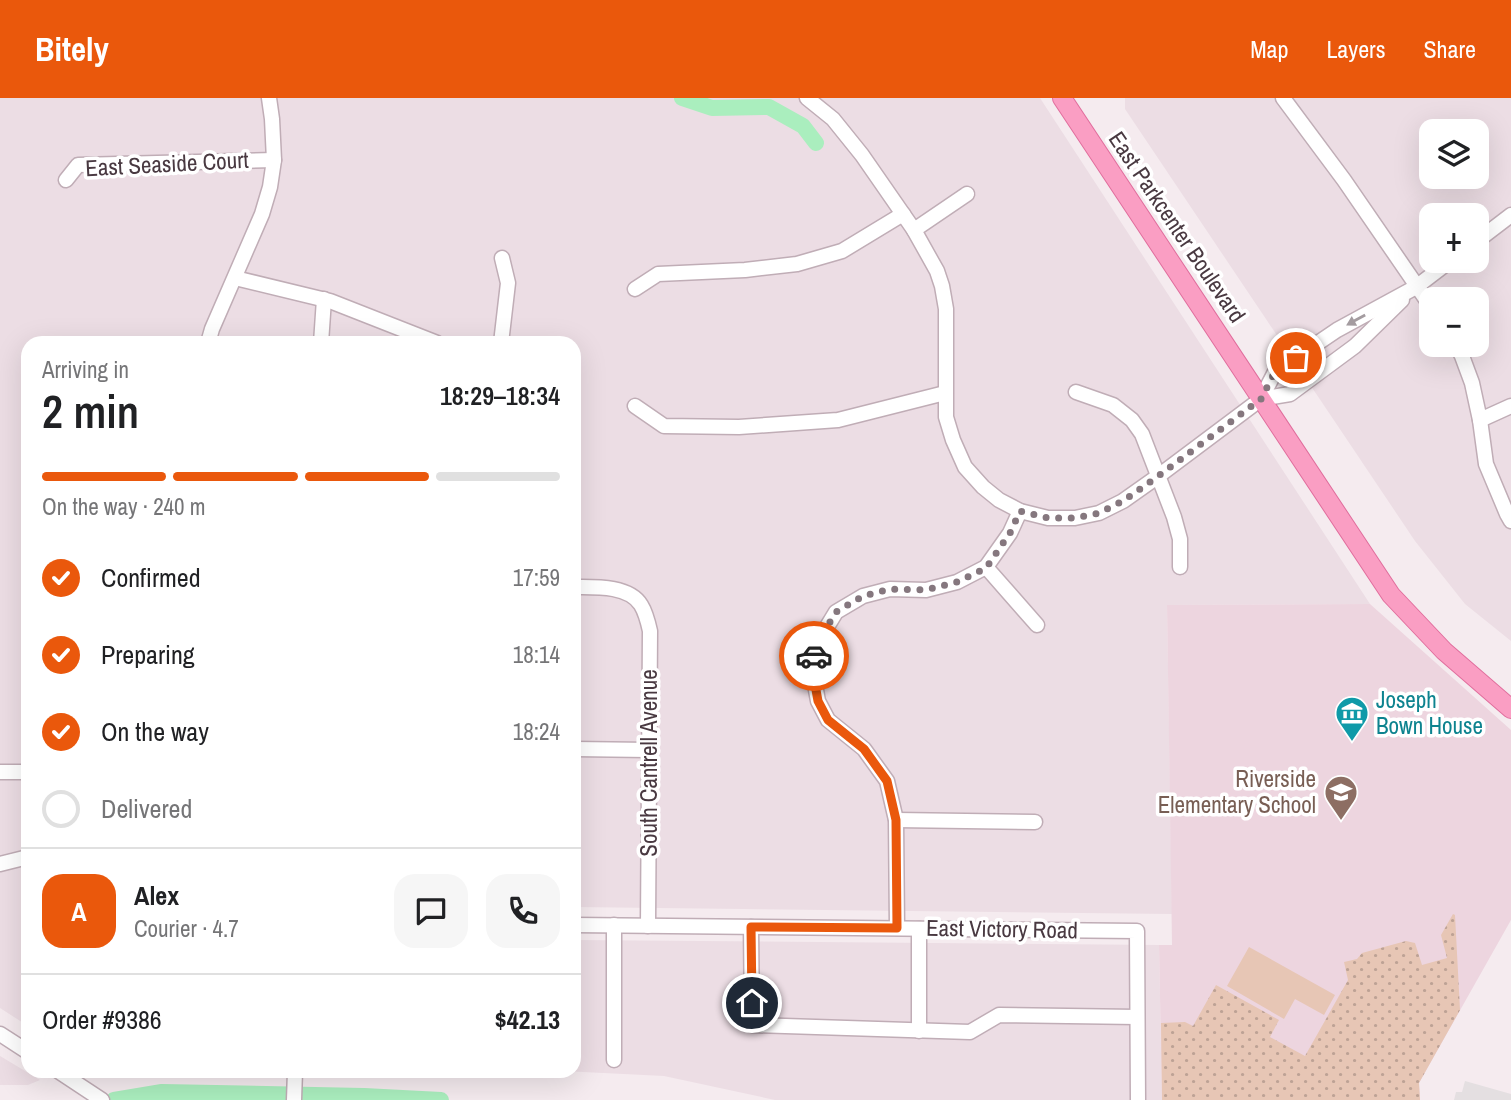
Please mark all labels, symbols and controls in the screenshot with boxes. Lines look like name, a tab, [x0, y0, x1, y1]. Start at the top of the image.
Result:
text: Bitely	[35, 27, 109, 71]
text: Map	[1250, 33, 1288, 65]
text: Layers	[1326, 33, 1385, 65]
text: Share	[1423, 33, 1476, 65]
map controls	[1419, 119, 1489, 357]
button: layers	[1419, 119, 1489, 189]
street label: East Parkcenter Boulevard	[1102, 125, 1253, 328]
street label: East Seaside Court	[84, 144, 249, 183]
button: +	[1419, 203, 1489, 273]
button: −	[1419, 287, 1489, 357]
one-way arrow	[1346, 314, 1366, 326]
pin	[1266, 328, 1326, 388]
icon: bag	[1277, 339, 1315, 377]
text: Arriving in	[42, 354, 129, 385]
text: 18:29–18:34	[440, 378, 560, 413]
text: 2 min	[42, 380, 139, 442]
text: On the way · 240 m	[42, 491, 206, 522]
icon: check	[42, 559, 80, 597]
text: Confirmed	[101, 560, 201, 595]
text: 17:59	[513, 562, 560, 593]
courier	[779, 621, 849, 691]
icon: check	[42, 636, 80, 674]
text: Preparing	[101, 637, 195, 672]
icon: car	[795, 637, 833, 675]
text: 18:14	[513, 639, 560, 670]
street label: South Cantrell Avenue	[633, 669, 664, 857]
place label: Joseph Bown House	[1376, 684, 1483, 741]
museum icon: Joseph Bown House	[1333, 694, 1371, 743]
icon: check	[42, 713, 80, 751]
text: On the way	[101, 714, 209, 749]
text: 18:24	[513, 716, 560, 747]
place label: Riverside Elementary School	[1158, 763, 1316, 820]
school or university icon: Riverside Elementary School	[1322, 773, 1360, 822]
text: Delivered	[101, 791, 192, 826]
button: chat	[394, 874, 468, 948]
button: phone	[486, 874, 560, 948]
text: Alex	[134, 878, 179, 913]
text: A	[71, 894, 87, 929]
street label: East Victory Road	[926, 912, 1078, 945]
text: Courier · 4.7	[134, 913, 239, 944]
pin	[722, 973, 782, 1033]
icon: home	[733, 984, 771, 1022]
text: Order #9386	[42, 1002, 162, 1037]
text: $42.13	[495, 1002, 560, 1037]

